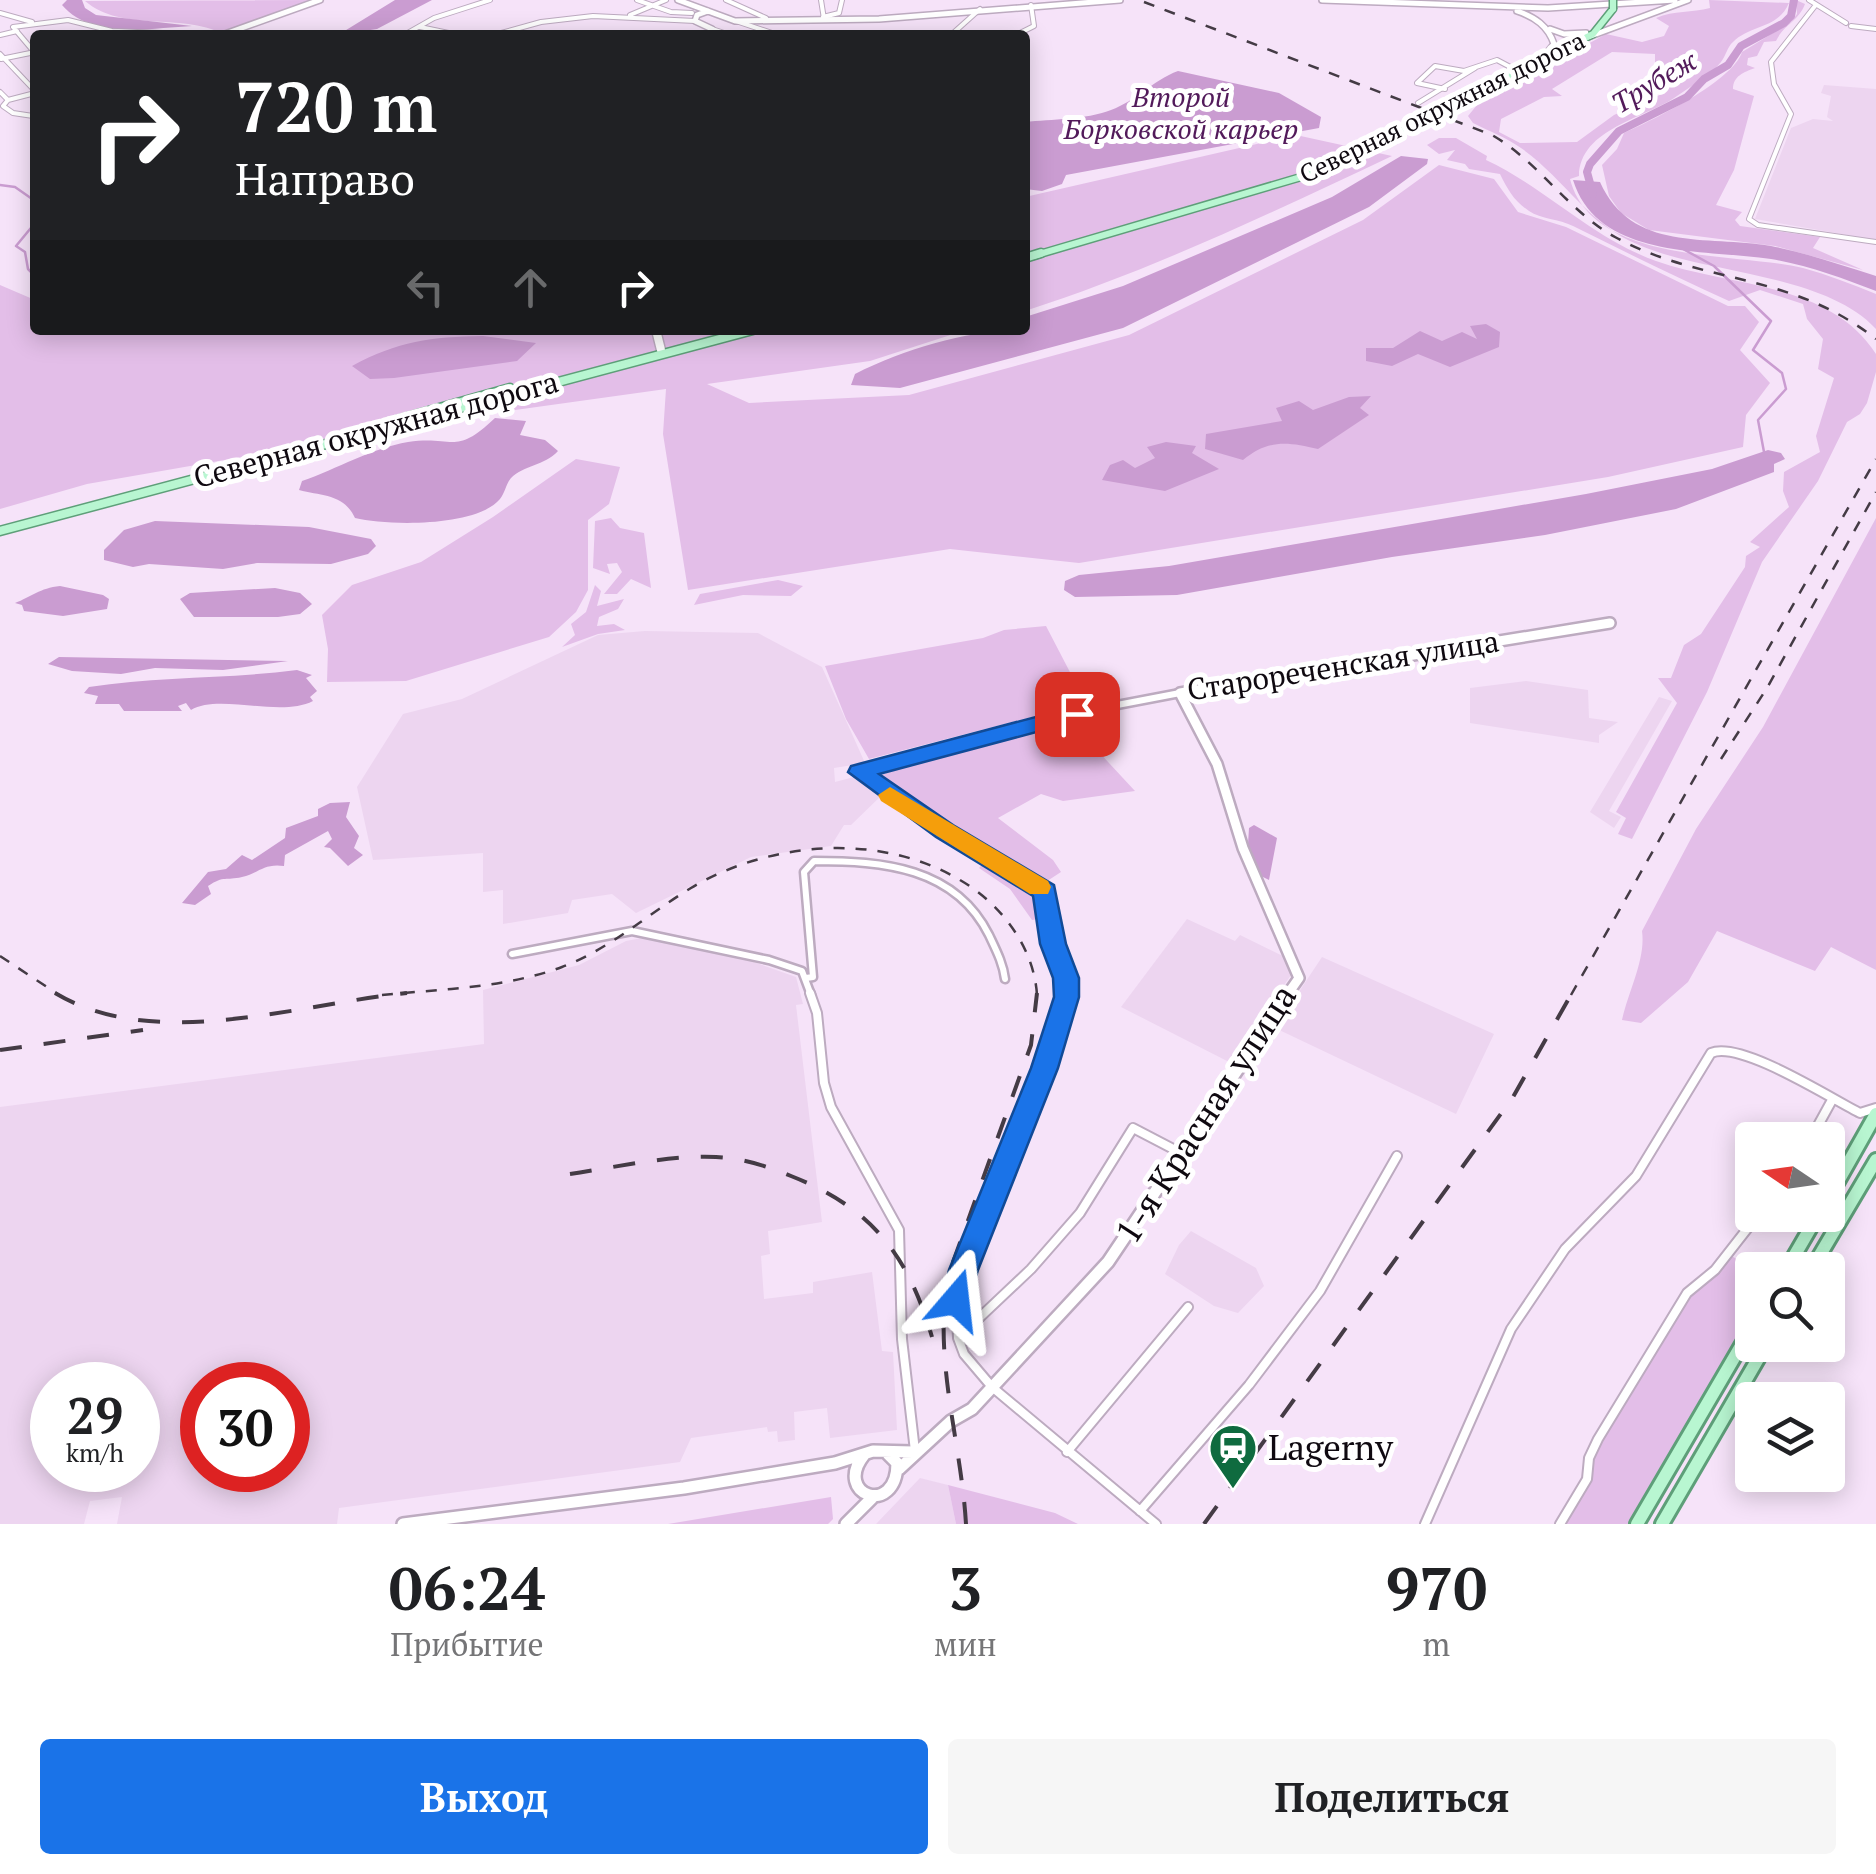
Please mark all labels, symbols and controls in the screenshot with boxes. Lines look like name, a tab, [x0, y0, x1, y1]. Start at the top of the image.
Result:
street label: Северная окружная дорога	[1294, 23, 1590, 190]
water label: Трубеж	[1604, 41, 1704, 121]
text: 720 m	[235, 59, 437, 152]
icon: right	[70, 70, 200, 200]
water label: Второй Борковской карьер	[1063, 78, 1298, 147]
text: Направо	[235, 148, 415, 208]
icon: left	[398, 260, 453, 315]
icon: ahead	[503, 260, 558, 315]
icon: right	[608, 260, 663, 315]
street label: Северная окружная дорога	[189, 361, 563, 497]
street label: Старореченская улица	[1184, 621, 1502, 709]
pin	[1035, 672, 1120, 757]
icon: arrive	[1050, 687, 1105, 742]
street label: 1-я Красная улица	[1104, 975, 1306, 1252]
north arrow	[1735, 1122, 1845, 1232]
map controls	[1735, 1122, 1845, 1492]
position arrow	[904, 1248, 1008, 1352]
button: search	[1735, 1252, 1845, 1362]
speed limit sign: 30	[180, 1362, 310, 1492]
text: 29	[67, 1382, 123, 1448]
button: layers	[1735, 1382, 1845, 1492]
station icon: Lagerny	[1207, 1422, 1259, 1490]
place label: Lagerny	[1268, 1424, 1394, 1470]
text: km/h	[66, 1436, 124, 1469]
text: 06:24	[389, 1548, 545, 1627]
text: 3	[948, 1548, 982, 1627]
text: 970	[1385, 1548, 1487, 1627]
text: Прибытие	[390, 1623, 544, 1665]
text: мин	[934, 1623, 997, 1665]
text: m	[1422, 1623, 1450, 1665]
button: Выход	[40, 1739, 928, 1854]
button: Поделиться	[948, 1739, 1836, 1854]

